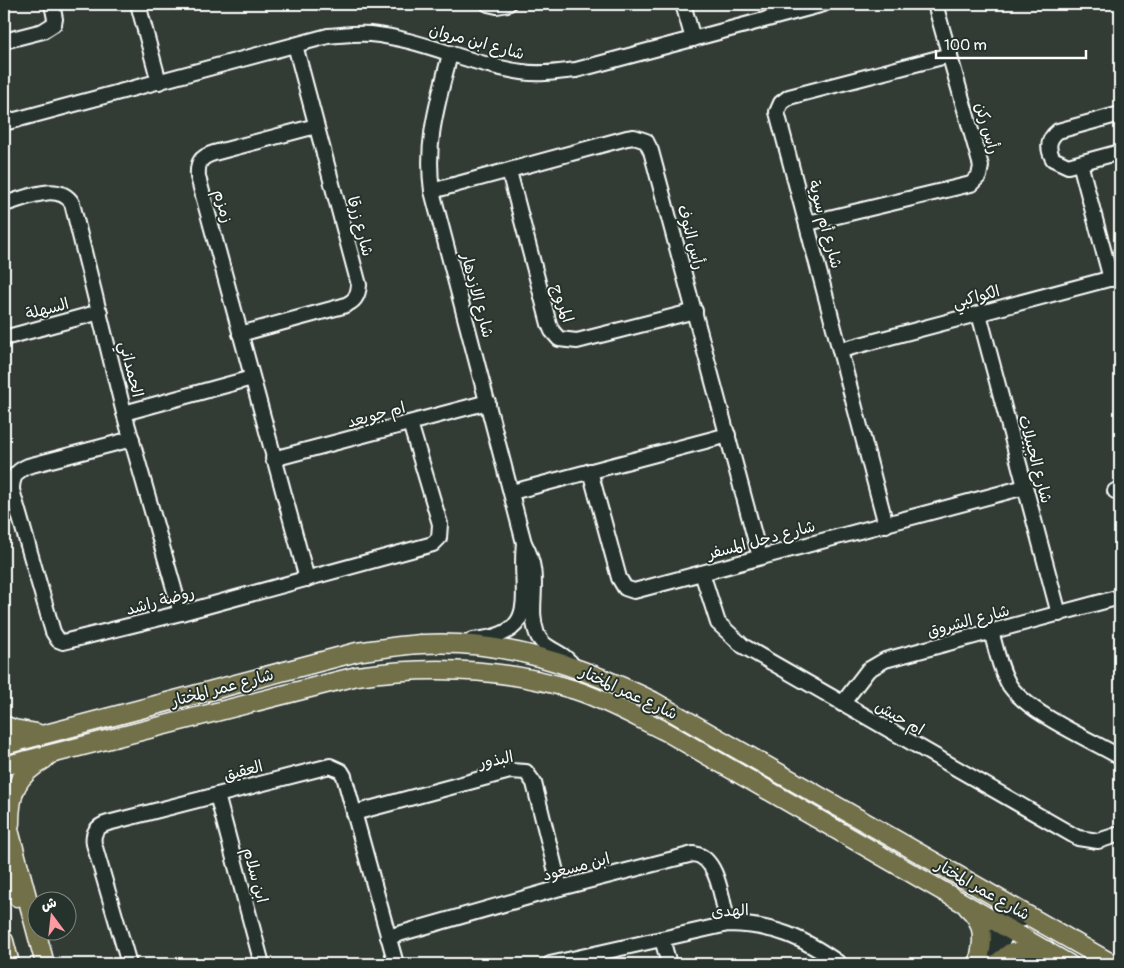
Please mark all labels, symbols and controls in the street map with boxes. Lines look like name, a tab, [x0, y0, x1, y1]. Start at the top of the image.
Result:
street label: شارع ابن مروان	[427, 20, 527, 65]
scale bar	[936, 28, 1086, 60]
text: 100 m	[944, 36, 987, 55]
street label: رأس ركن	[970, 100, 1004, 156]
street label: شارع أم سوية	[802, 178, 846, 271]
street label: زمزم	[207, 187, 237, 226]
street label: شارع زرقا	[341, 194, 378, 259]
street label: رأس النوف	[673, 203, 709, 272]
street label: شارع الازدهار	[455, 250, 498, 340]
street label: المروج	[546, 281, 578, 325]
street label: الكواكبي	[950, 281, 1003, 317]
street label: السهلة	[23, 294, 71, 324]
street label: الحمداني	[111, 339, 148, 400]
street label: ام جويعد	[345, 398, 408, 434]
street label: شارع الجبيلات	[1013, 413, 1056, 506]
street label: شارع دحل المسفر	[703, 516, 818, 565]
street label: روضة راشد	[124, 582, 197, 620]
street label: شارع الشروق	[925, 600, 1012, 643]
street label: شارع عمر المختار	[574, 661, 681, 725]
street label: شارع عمر المختار	[167, 665, 276, 713]
street label: ام حيش	[870, 696, 928, 742]
street label: البذور	[475, 747, 515, 774]
street label: العقيق	[221, 756, 265, 786]
street label: ابن سلام	[236, 845, 272, 906]
street label: ابن مسعود	[540, 848, 612, 886]
street label: شارع عمر المختار	[930, 854, 1033, 926]
north arrow	[28, 890, 78, 940]
text: ش	[39, 894, 58, 914]
street label: الهدى	[711, 900, 749, 922]

